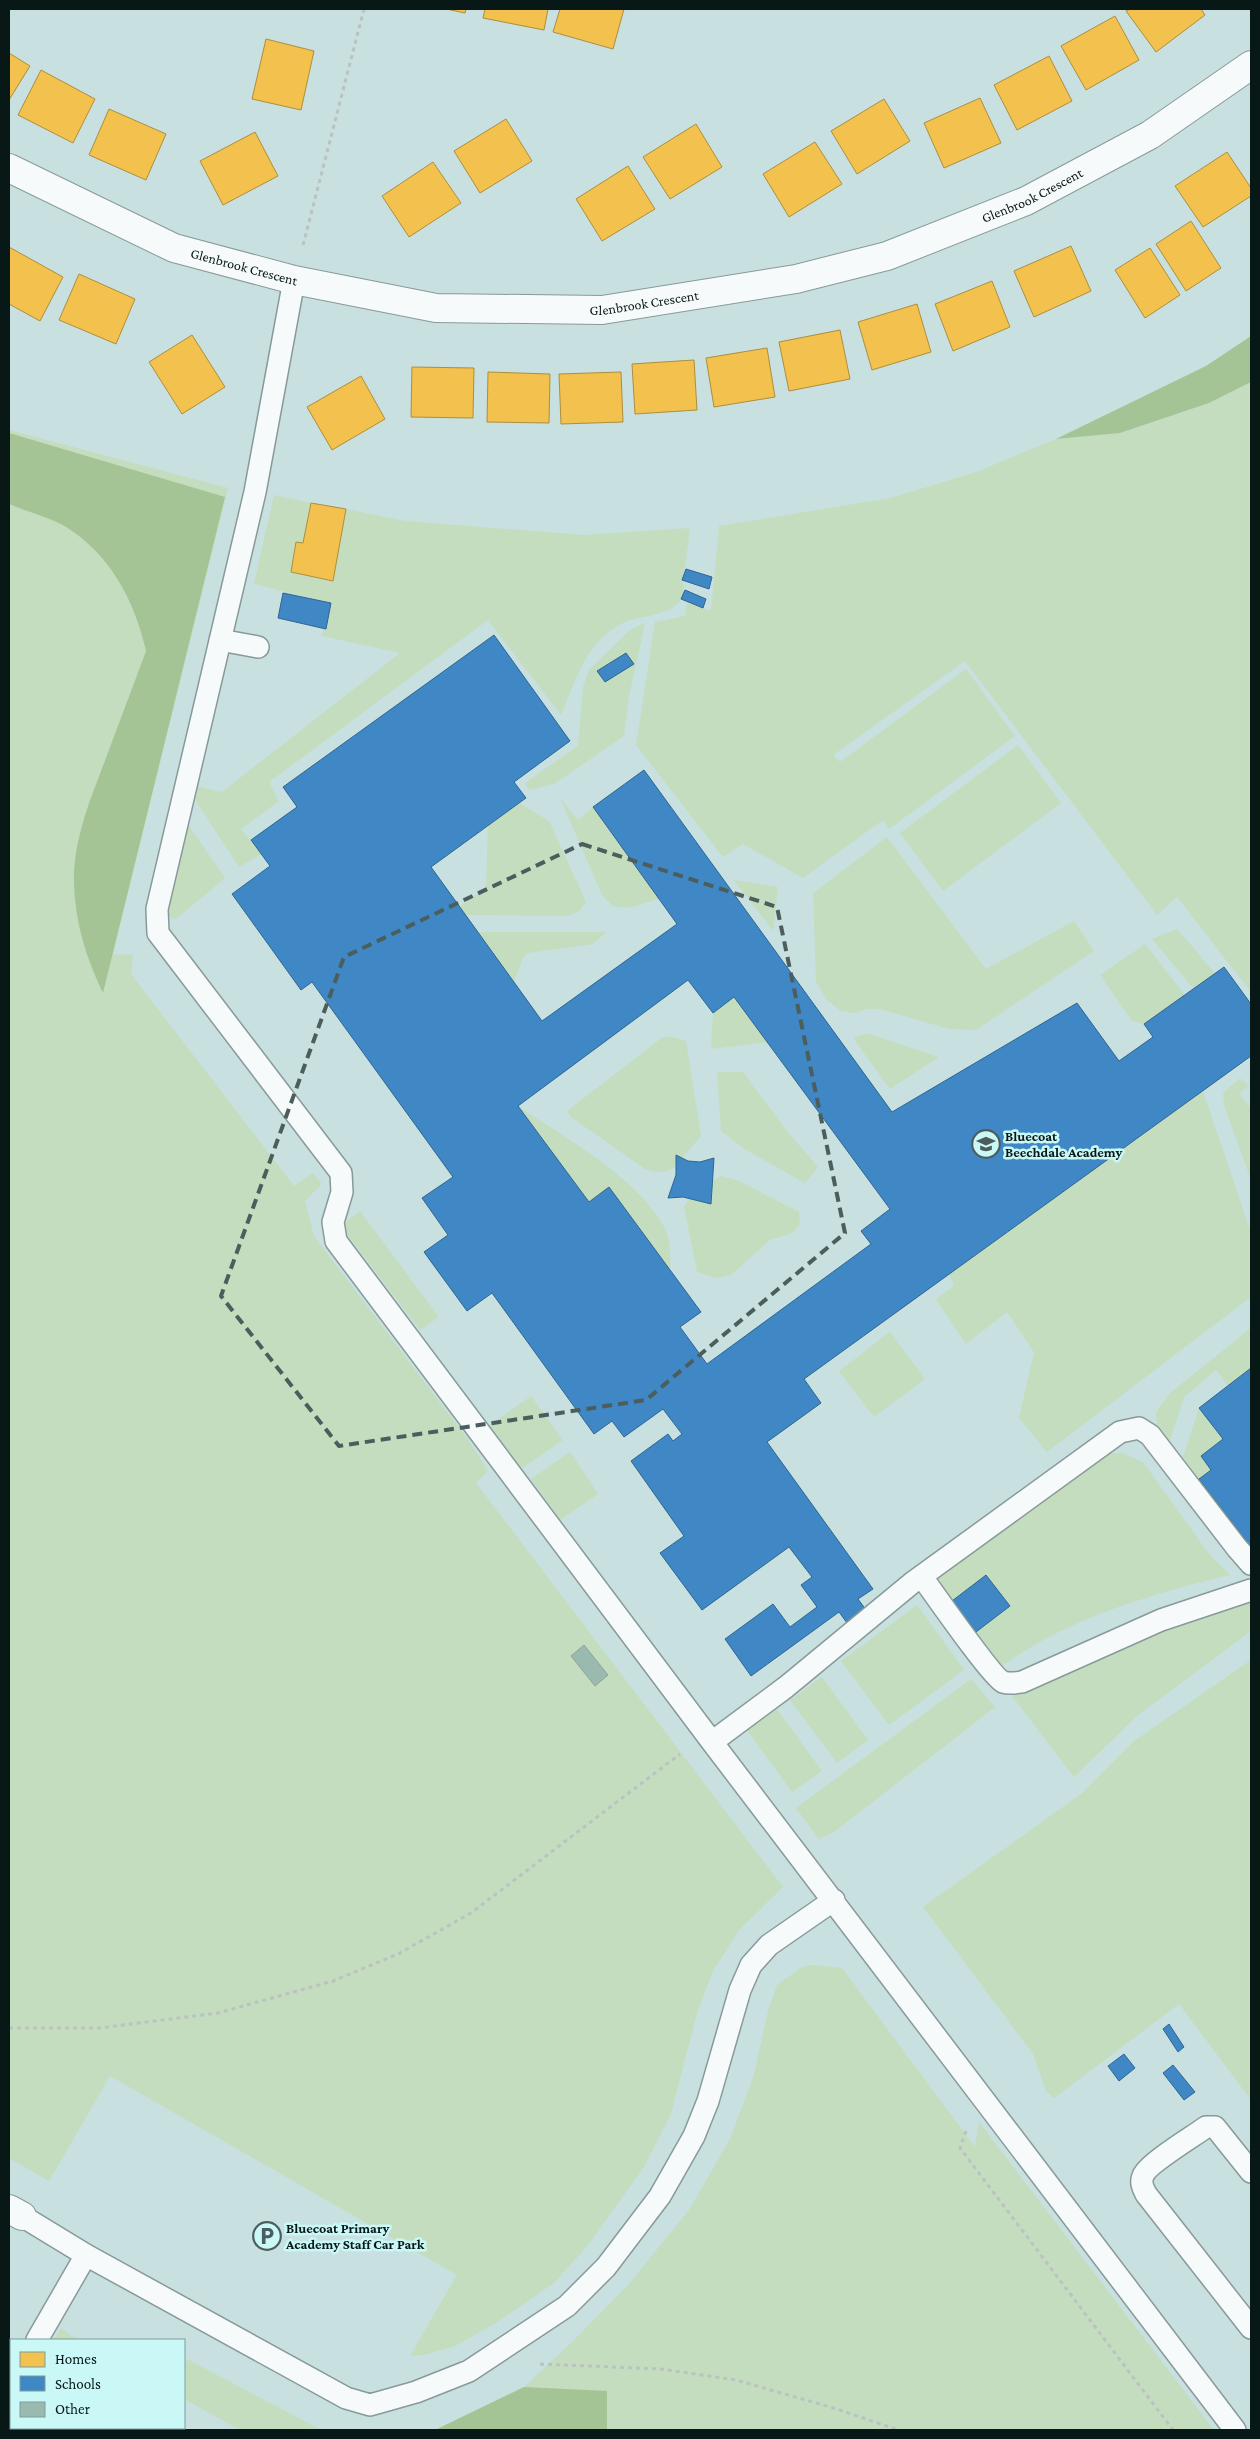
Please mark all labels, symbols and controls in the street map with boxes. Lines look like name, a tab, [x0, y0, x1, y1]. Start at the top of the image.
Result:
street label: Glenbrook Crescent	[979, 164, 1086, 226]
street label: Glenbrook Crescent	[189, 245, 299, 289]
street label: Glenbrook Crescent	[590, 287, 700, 318]
place label: Bluecoat Beechdale Academy	[1005, 1128, 1123, 1160]
school or university icon: Bluecoat Beechdale Academy	[971, 1129, 1001, 1159]
place label: Bluecoat Primary Academy Staff Car Park	[285, 2220, 425, 2252]
parking icon: Bluecoat Primary Academy Staff Car Park	[252, 2221, 282, 2251]
legend	[10, 2339, 185, 2429]
text: Homes	[55, 2351, 97, 2367]
text: Schools	[55, 2376, 101, 2392]
text: Other	[55, 2401, 91, 2417]

